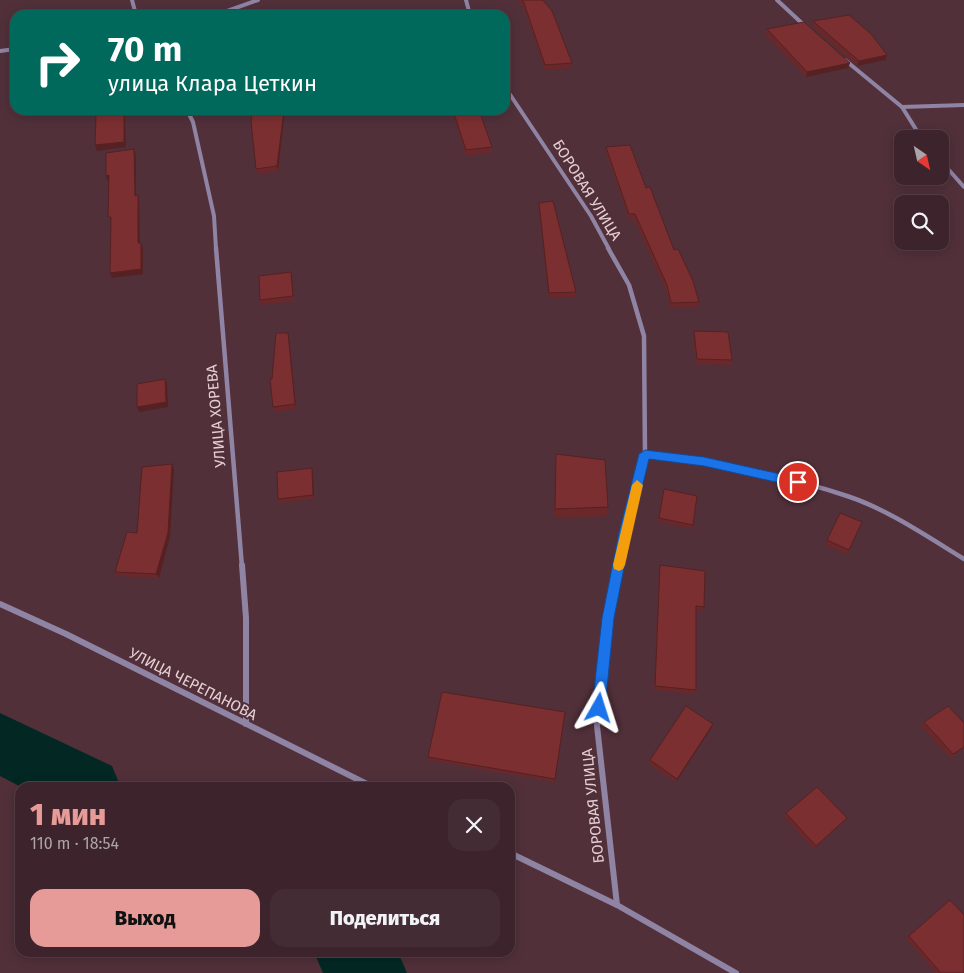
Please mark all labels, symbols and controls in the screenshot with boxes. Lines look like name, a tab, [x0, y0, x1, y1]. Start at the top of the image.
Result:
text: 70 m	[108, 28, 182, 70]
icon: right	[25, 30, 90, 95]
text: улица Клара Цеткин	[108, 70, 317, 97]
north arrow	[894, 130, 949, 185]
map controls	[894, 130, 949, 250]
street label: БОРОВАЯ УЛИЦА	[549, 136, 625, 244]
button: search	[894, 195, 949, 250]
street label: УЛИЦА ХОРЕВА	[203, 363, 229, 468]
pin	[777, 461, 819, 503]
icon: arrive	[784, 468, 812, 496]
street label: УЛИЦА ЧЕРЕПАНОВА	[126, 644, 260, 724]
position arrow	[572, 681, 624, 733]
street label: БОРОВАЯ УЛИЦА	[578, 747, 608, 864]
text: 1 мин	[30, 797, 106, 833]
button: close	[448, 799, 500, 851]
text: 110 m · 18:54	[30, 834, 119, 853]
button: Выход	[30, 889, 260, 947]
button: Поделиться	[270, 889, 500, 947]

